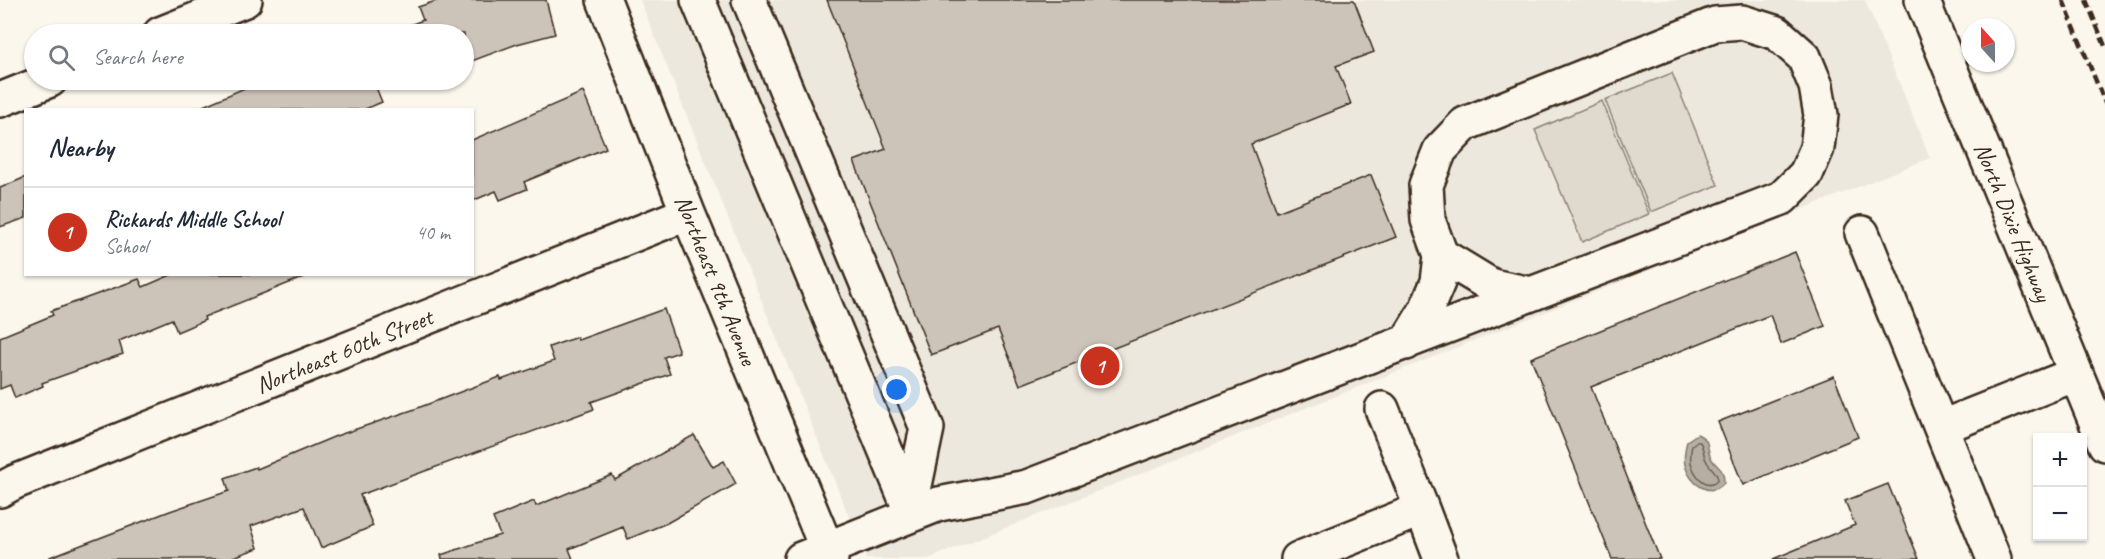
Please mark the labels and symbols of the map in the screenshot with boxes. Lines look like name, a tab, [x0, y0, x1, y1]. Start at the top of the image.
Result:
north arrow	[1961, 18, 2015, 72]
street label: North Dixie Highway	[1967, 138, 2059, 308]
street label: Northeast 9th Avenue	[668, 191, 765, 371]
street label: Northeast 60th Street	[251, 301, 439, 400]
pin: 1	[1080, 344, 1120, 388]
your location	[882, 375, 911, 404]

